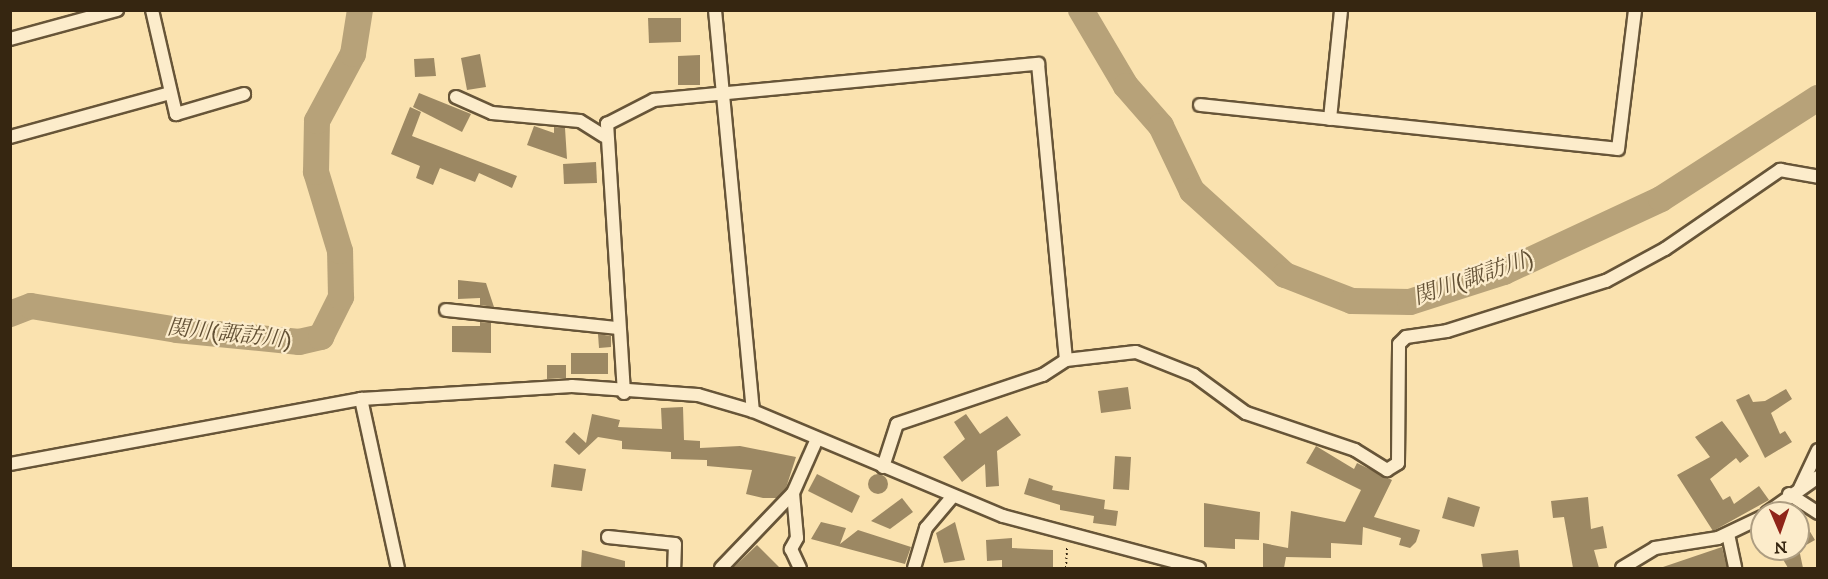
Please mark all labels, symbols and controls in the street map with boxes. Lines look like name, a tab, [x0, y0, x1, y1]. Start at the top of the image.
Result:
water label: 関川(諏訪川)	[1410, 245, 1536, 311]
water label: 関川(諏訪川)	[166, 314, 292, 354]
north arrow	[1750, 501, 1810, 561]
text: N	[1774, 537, 1787, 557]

